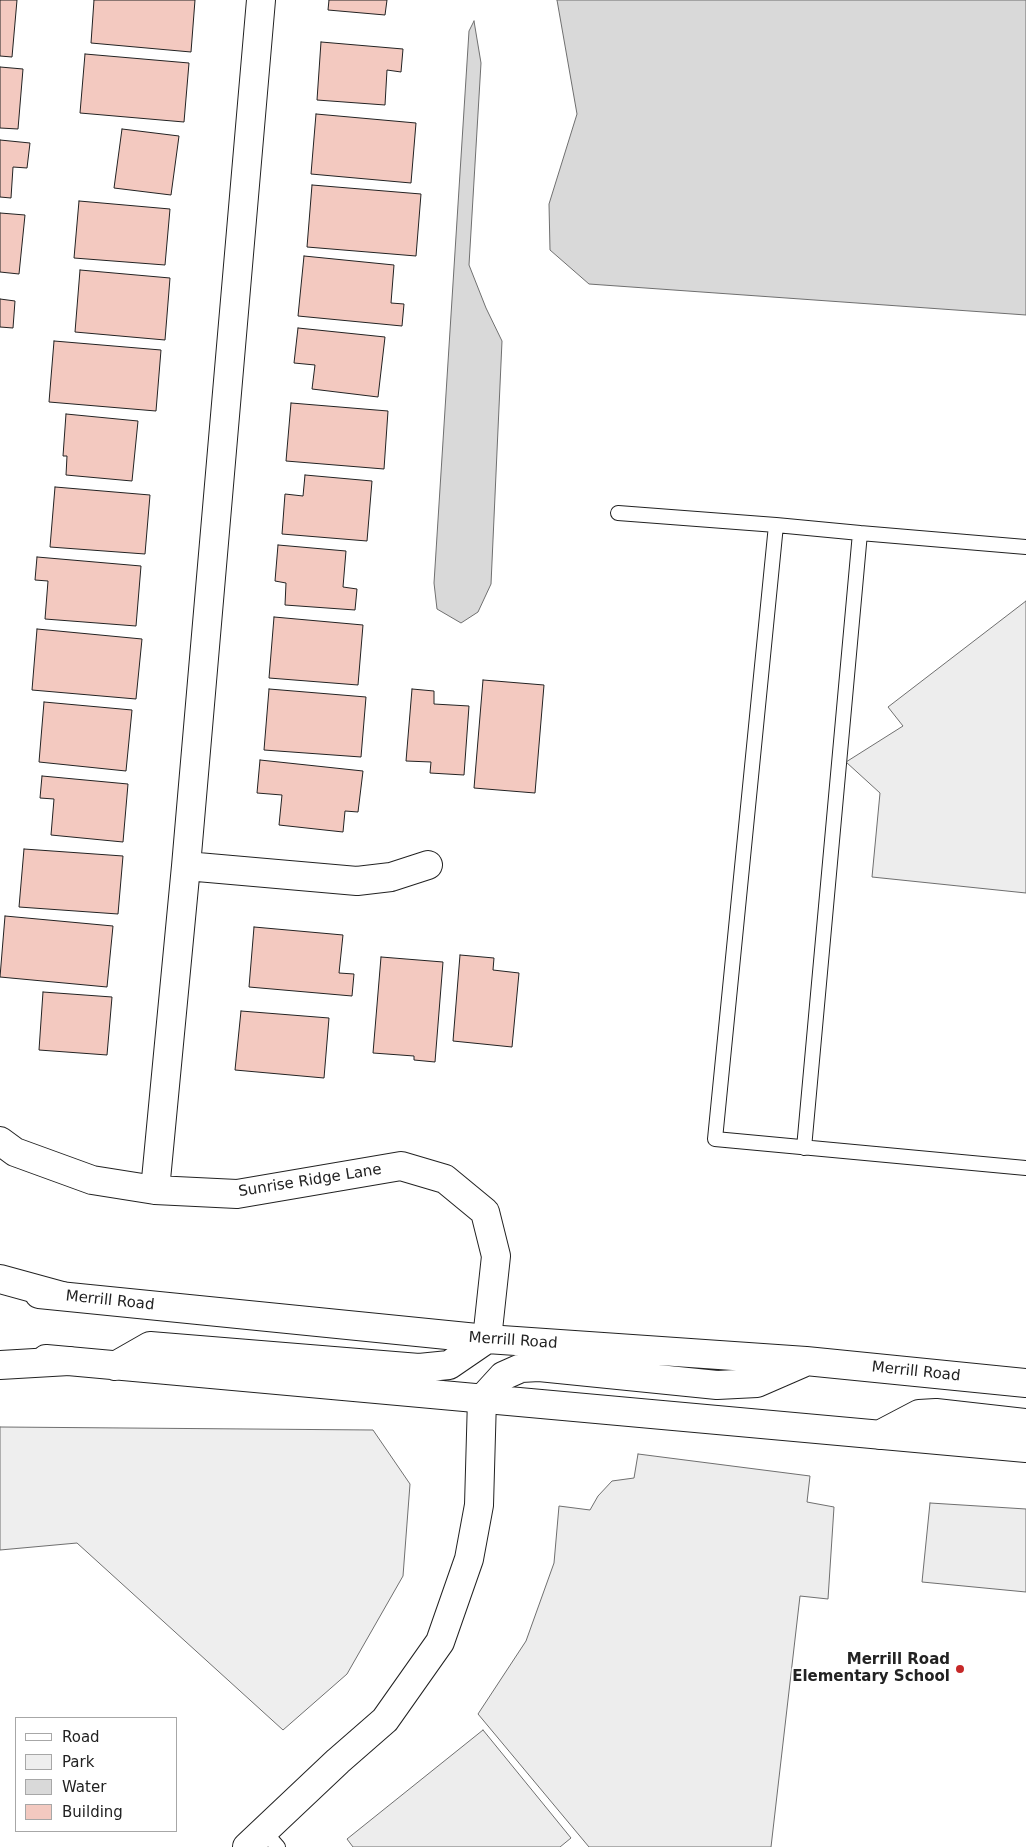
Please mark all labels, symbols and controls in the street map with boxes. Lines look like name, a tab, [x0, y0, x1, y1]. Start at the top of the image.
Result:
street label: Sunrise Ridge Lane	[237, 1161, 383, 1201]
street label: Merrill Road	[65, 1287, 155, 1315]
street label: Merrill Road	[468, 1329, 558, 1353]
street label: Merrill Road	[871, 1358, 961, 1386]
place label: Merrill Road Elementary School	[792, 1651, 950, 1686]
marker: Merrill Road Elementary School	[954, 1663, 966, 1675]
legend	[15, 1717, 178, 1832]
text: Road	[62, 1728, 100, 1746]
text: Park	[62, 1753, 94, 1771]
text: Water	[62, 1778, 106, 1796]
text: Building	[62, 1803, 123, 1821]

